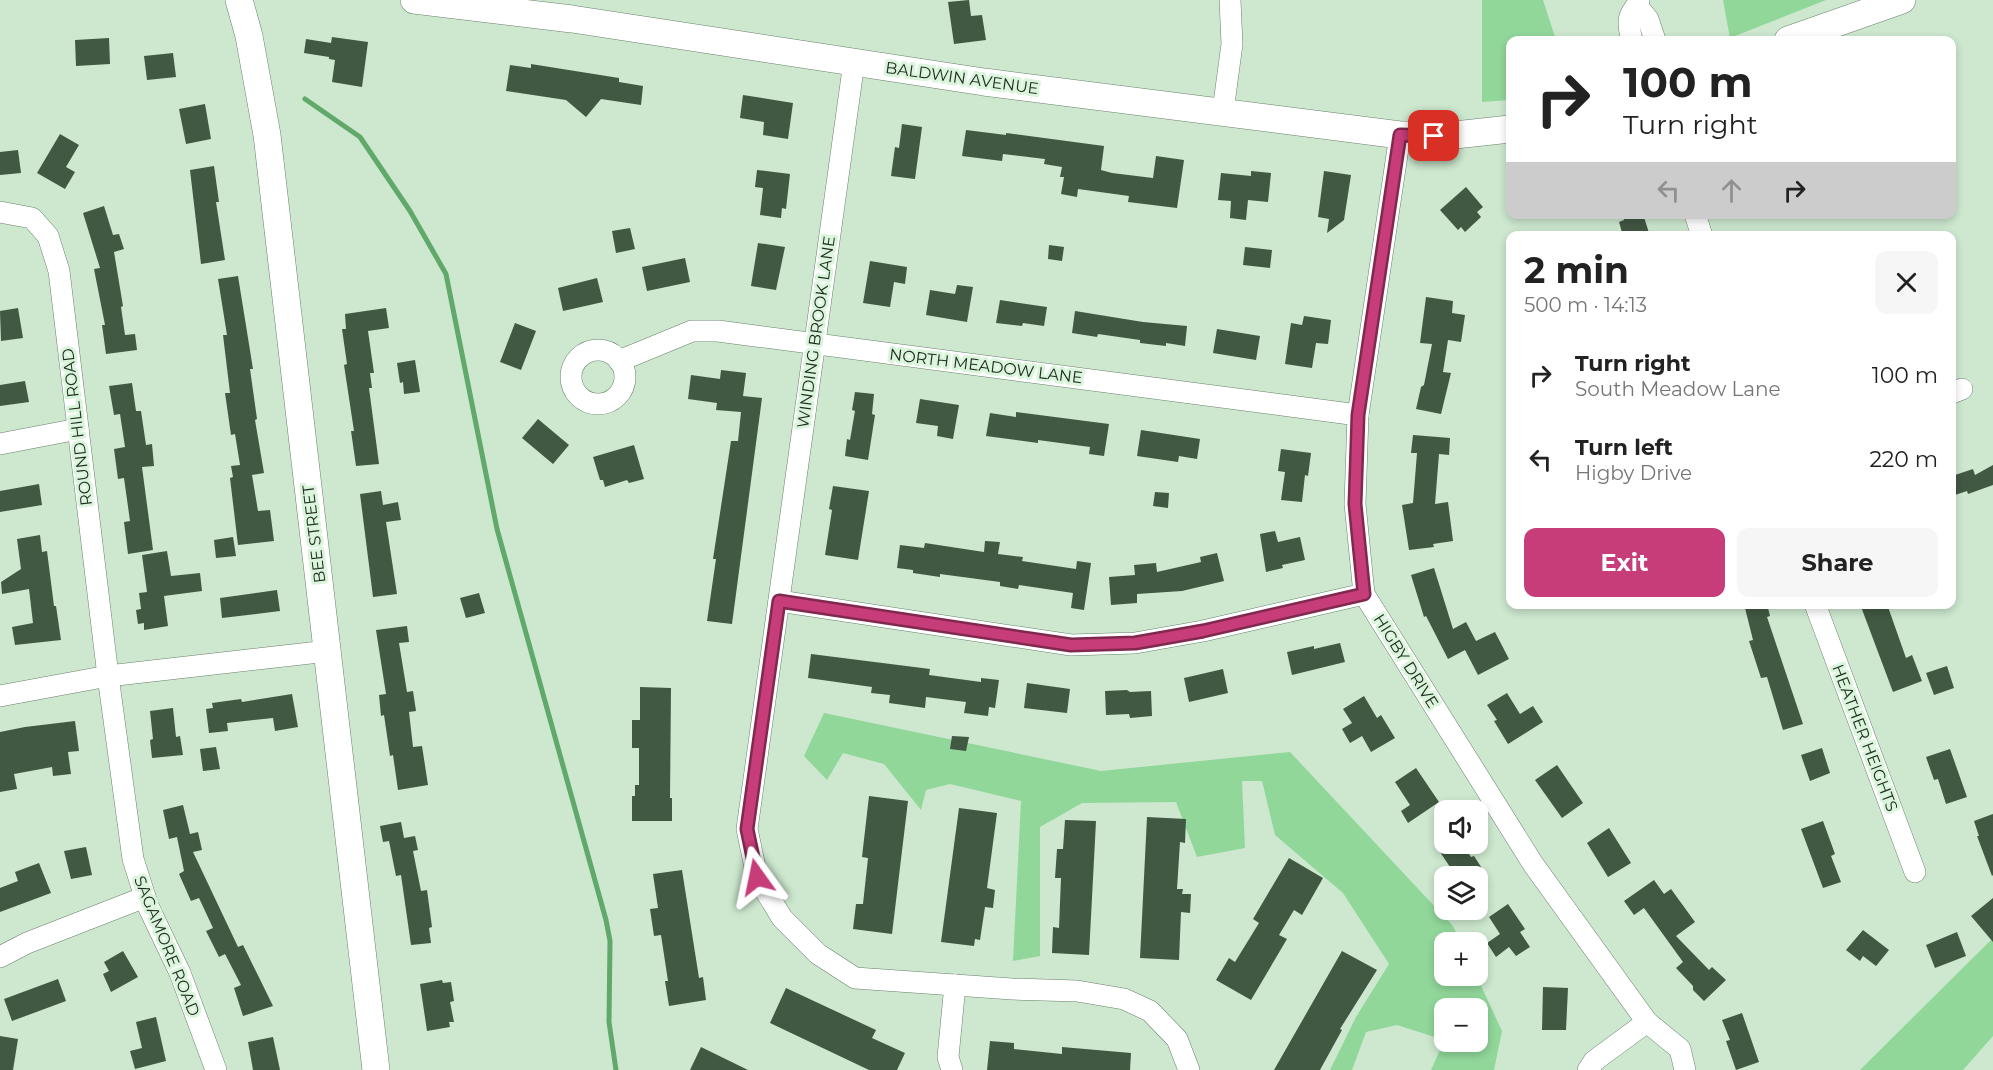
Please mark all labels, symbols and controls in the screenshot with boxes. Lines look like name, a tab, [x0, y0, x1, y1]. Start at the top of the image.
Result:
text: 100 m	[1623, 56, 1752, 108]
street label: BALDWIN AVENUE	[884, 58, 1040, 98]
icon: right	[1524, 60, 1602, 138]
text: Turn right	[1623, 108, 1758, 141]
pin	[1408, 110, 1459, 161]
icon: arrive	[1417, 119, 1450, 152]
icon: left	[1652, 174, 1685, 207]
icon: ahead	[1715, 174, 1748, 207]
icon: right	[1778, 174, 1811, 207]
street label: WINDING BROOK LANE	[793, 235, 839, 429]
text: 2 min	[1524, 248, 1629, 292]
button: close	[1875, 251, 1938, 314]
text: 500 m · 14:13	[1524, 293, 1647, 317]
street label: NORTH MEADOW LANE	[888, 345, 1084, 387]
street label: ROUND HILL ROAD	[58, 347, 96, 507]
text: Turn right	[1575, 350, 1690, 377]
icon: right	[1524, 359, 1557, 392]
text: 100 m	[1872, 362, 1938, 389]
text: South Meadow Lane	[1575, 377, 1781, 401]
text: Turn left	[1575, 434, 1673, 461]
icon: left	[1524, 443, 1557, 476]
text: 220 m	[1869, 446, 1938, 473]
text: Higby Drive	[1575, 461, 1692, 485]
street label: BEE STREET	[298, 483, 329, 584]
button: Exit	[1524, 528, 1725, 597]
button: Share	[1737, 528, 1938, 597]
street label: HIGBY DRIVE	[1370, 611, 1442, 711]
street label: HEATHER HEIGHTS	[1828, 662, 1902, 814]
map controls	[1434, 800, 1488, 1052]
button: sound	[1434, 800, 1488, 854]
position arrow	[725, 845, 789, 909]
button: layers	[1434, 866, 1488, 920]
street label: SAGAMORE ROAD	[130, 873, 204, 1019]
button: +	[1434, 932, 1488, 986]
button: −	[1434, 998, 1488, 1052]

